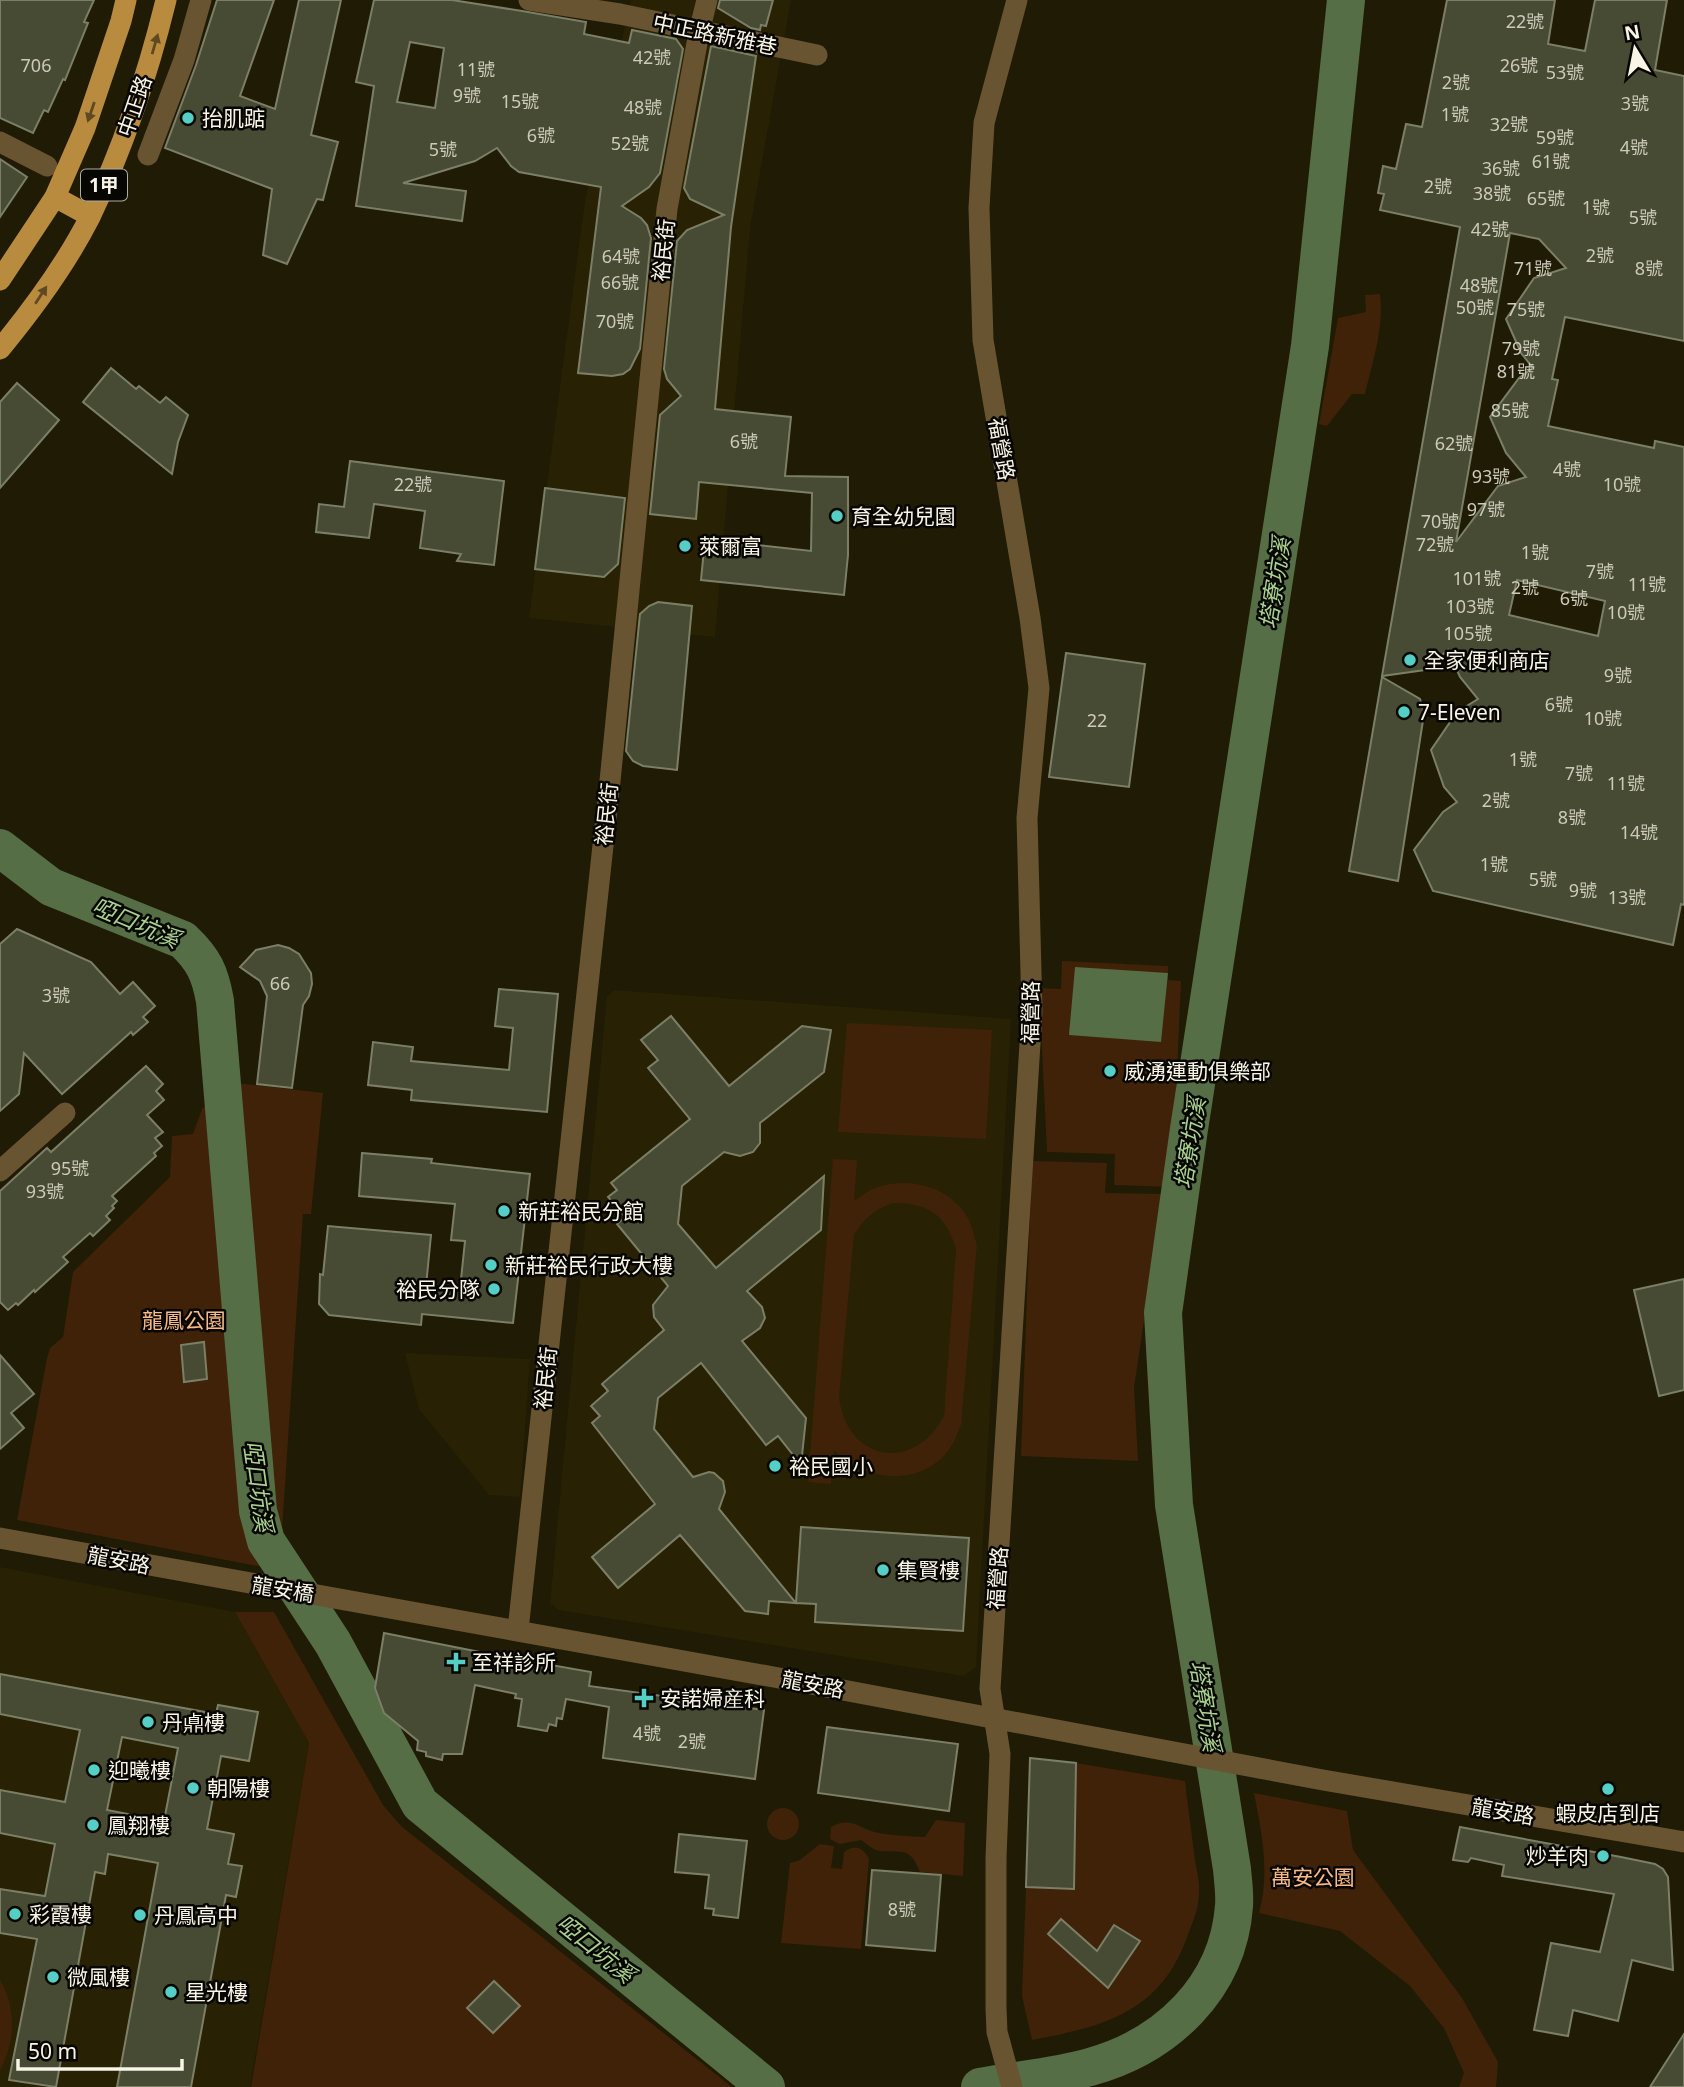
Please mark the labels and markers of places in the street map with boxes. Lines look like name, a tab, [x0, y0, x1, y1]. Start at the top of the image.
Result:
place label: 抬肌踮	[202, 104, 265, 132]
marker: 抬肌踮	[180, 110, 196, 126]
place label: 育全幼兒園	[851, 502, 956, 530]
marker: 育全幼兒園	[829, 508, 845, 524]
place label: 萊爾富	[699, 532, 762, 560]
marker: 萊爾富	[677, 538, 693, 554]
place label: 全家便利商店	[1424, 646, 1550, 674]
marker: 全家便利商店	[1402, 652, 1418, 668]
place label: 7-Eleven	[1418, 698, 1501, 726]
marker: 7-Eleven	[1396, 704, 1412, 720]
place label: 威湧運動俱樂部	[1124, 1057, 1271, 1085]
marker: 威湧運動俱樂部	[1102, 1063, 1118, 1079]
place label: 新莊裕民分館	[518, 1197, 644, 1225]
marker: 新莊裕民分館	[496, 1203, 512, 1219]
place label: 新莊裕民行政大樓	[505, 1251, 673, 1279]
marker: 新莊裕民行政大樓	[483, 1257, 499, 1273]
place label: 裕民分隊	[396, 1275, 480, 1303]
marker: 裕民分隊	[486, 1281, 502, 1297]
place label: 裕民國小	[789, 1452, 873, 1480]
marker: 裕民國小	[767, 1458, 783, 1474]
place label: 集賢樓	[897, 1556, 960, 1584]
marker: 集賢樓	[875, 1562, 891, 1578]
place label: 至祥診所	[472, 1648, 556, 1676]
marker: 至祥診所	[446, 1652, 466, 1672]
place label: 安諾婦産科	[660, 1684, 765, 1712]
marker: 安諾婦産科	[634, 1688, 654, 1708]
place label: 丹鼑樓	[162, 1708, 225, 1736]
marker: 丹鼑樓	[140, 1714, 156, 1730]
place label: 迎曦樓	[108, 1756, 171, 1784]
marker: 迎曦樓	[86, 1762, 102, 1778]
place label: 朝陽樓	[207, 1774, 270, 1802]
marker: 朝陽樓	[185, 1780, 201, 1796]
marker: 蝦皮店到店	[1600, 1781, 1616, 1797]
place label: 蝦皮店到店	[1556, 1799, 1661, 1827]
place label: 鳳翔樓	[107, 1811, 170, 1839]
marker: 鳳翔樓	[85, 1817, 101, 1833]
place label: 炒羊肉	[1526, 1842, 1589, 1870]
marker: 炒羊肉	[1595, 1848, 1611, 1864]
place label: 彩霞樓	[29, 1900, 92, 1928]
place label: 丹鳳高中	[154, 1901, 238, 1929]
marker: 彩霞樓	[7, 1906, 23, 1922]
marker: 丹鳳高中	[132, 1907, 148, 1923]
place label: 微風樓	[67, 1963, 130, 1991]
marker: 微風樓	[45, 1969, 61, 1985]
place label: 星光樓	[185, 1978, 248, 2006]
marker: 星光樓	[163, 1984, 179, 2000]

